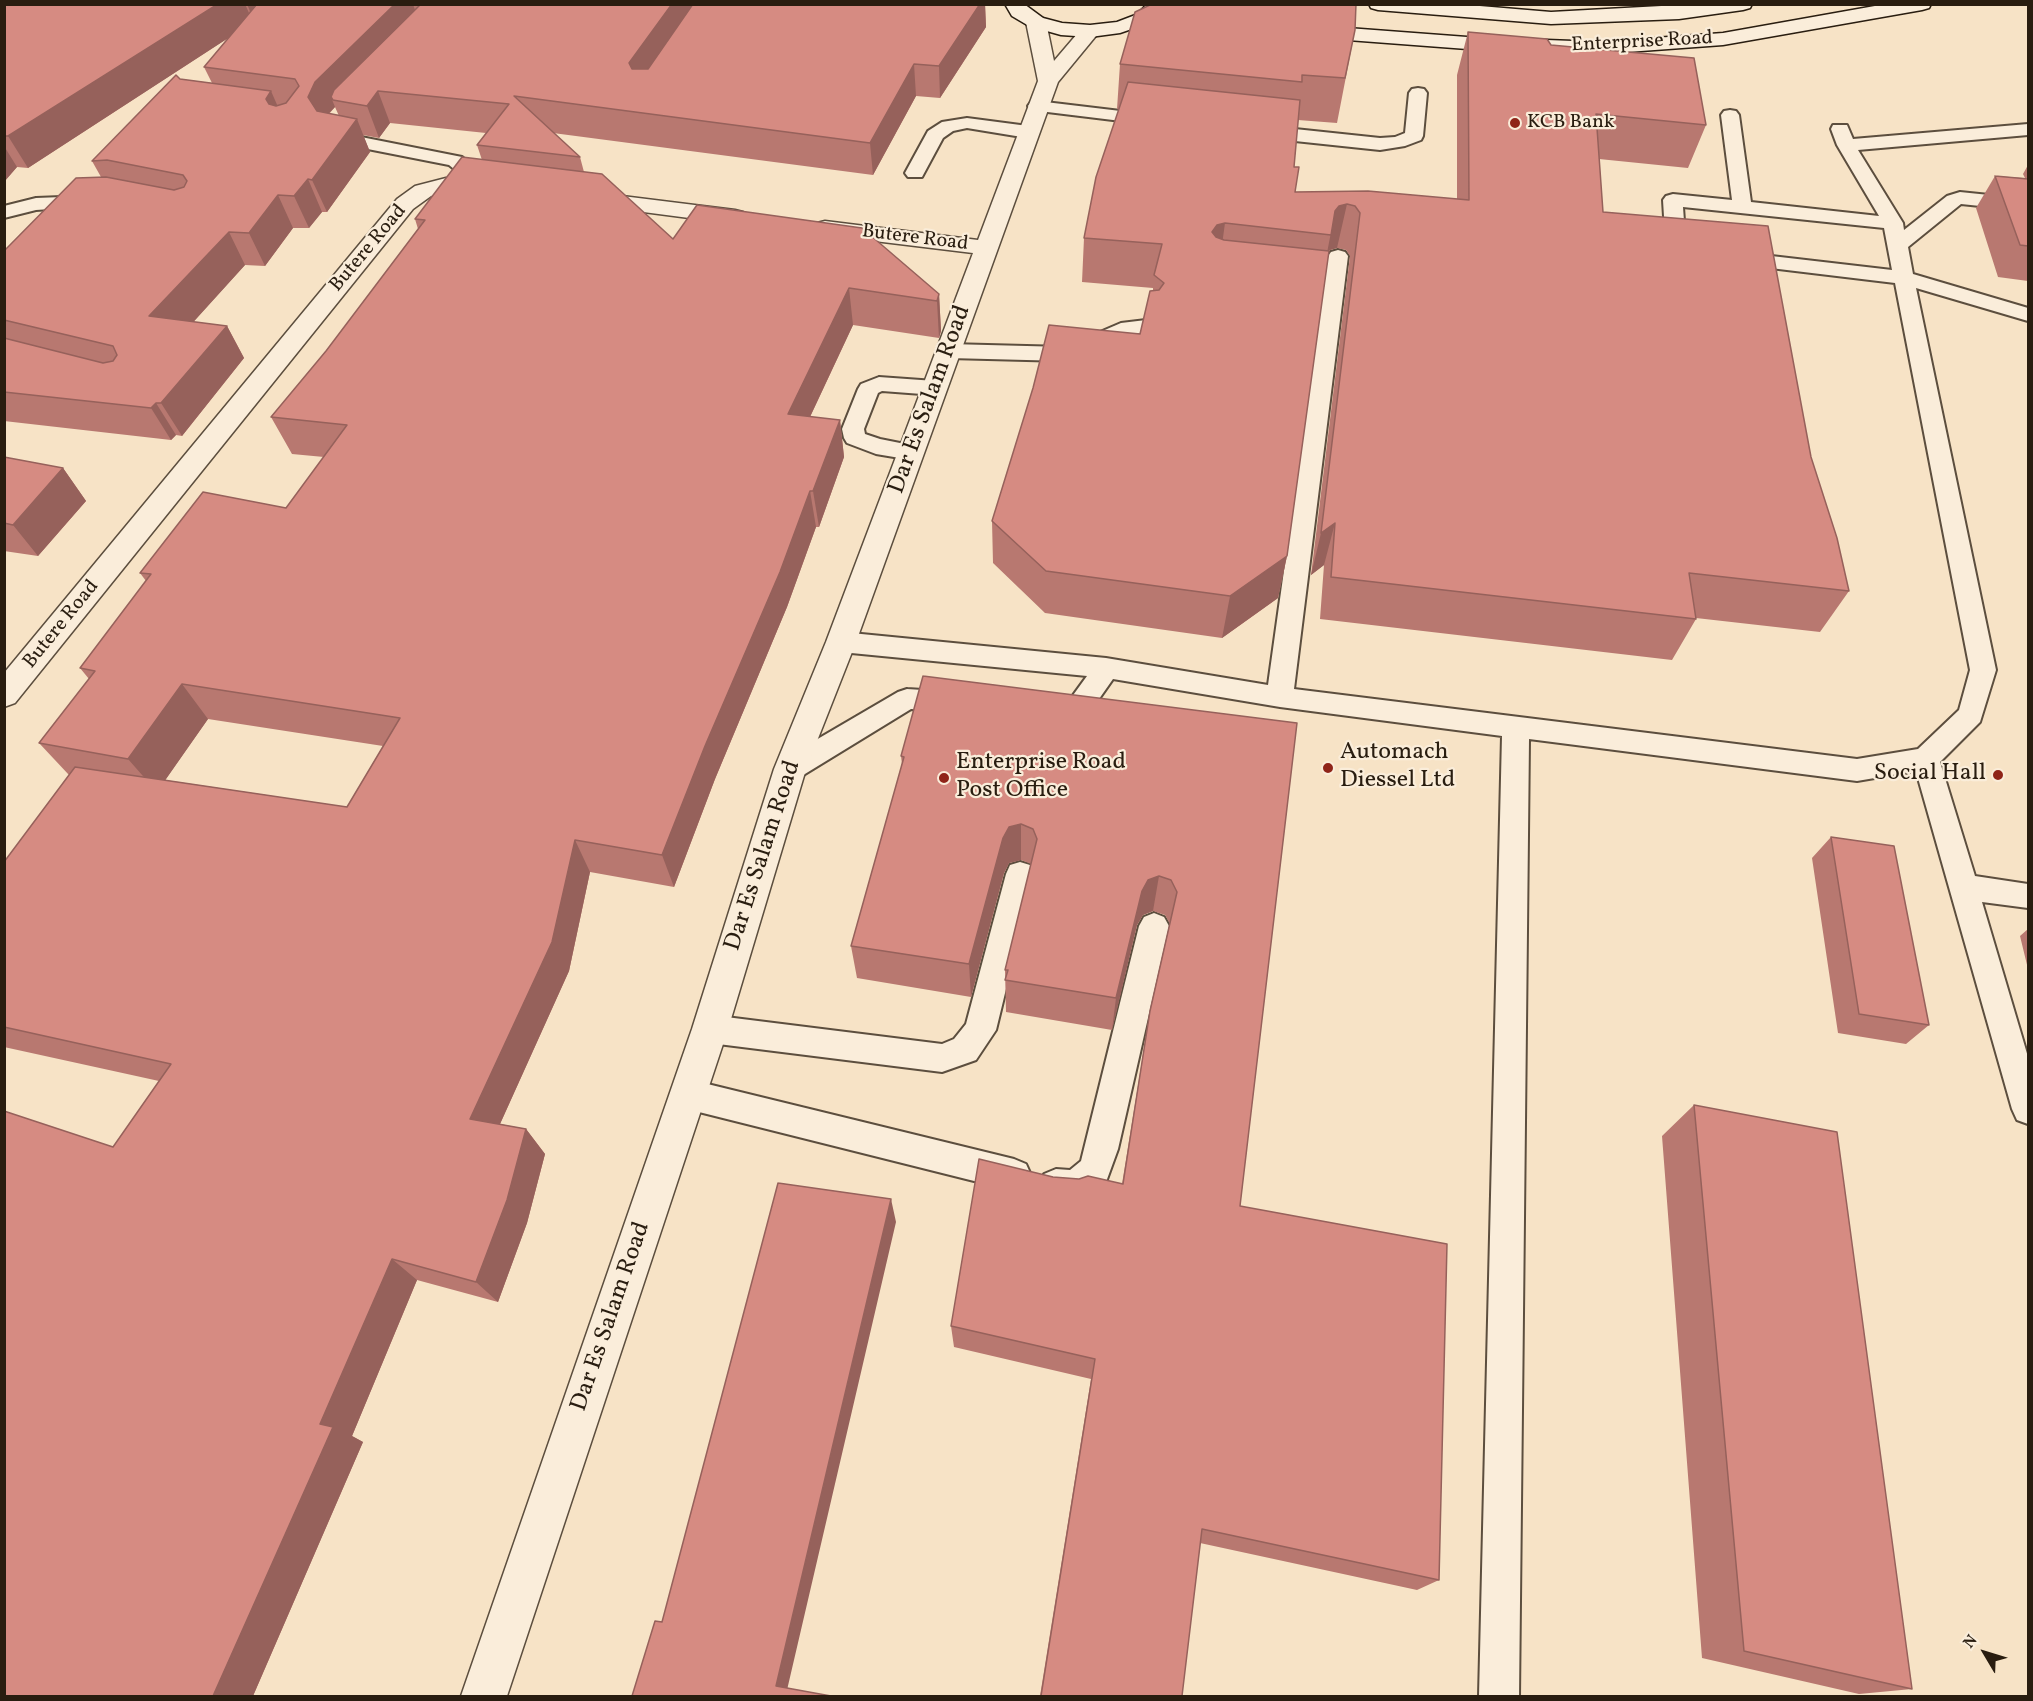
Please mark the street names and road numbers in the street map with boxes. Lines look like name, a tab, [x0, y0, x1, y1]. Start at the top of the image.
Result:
street label: Enterprise Road	[1571, 27, 1713, 59]
street label: Butere Road	[325, 200, 413, 298]
street label: Butere Road	[860, 221, 970, 257]
street label: Dar Es Salam Road	[884, 302, 978, 498]
street label: Butere Road	[19, 576, 105, 674]
street label: Dar Es Salam Road	[720, 757, 808, 955]
street label: Dar Es Salam Road	[566, 1219, 658, 1415]

